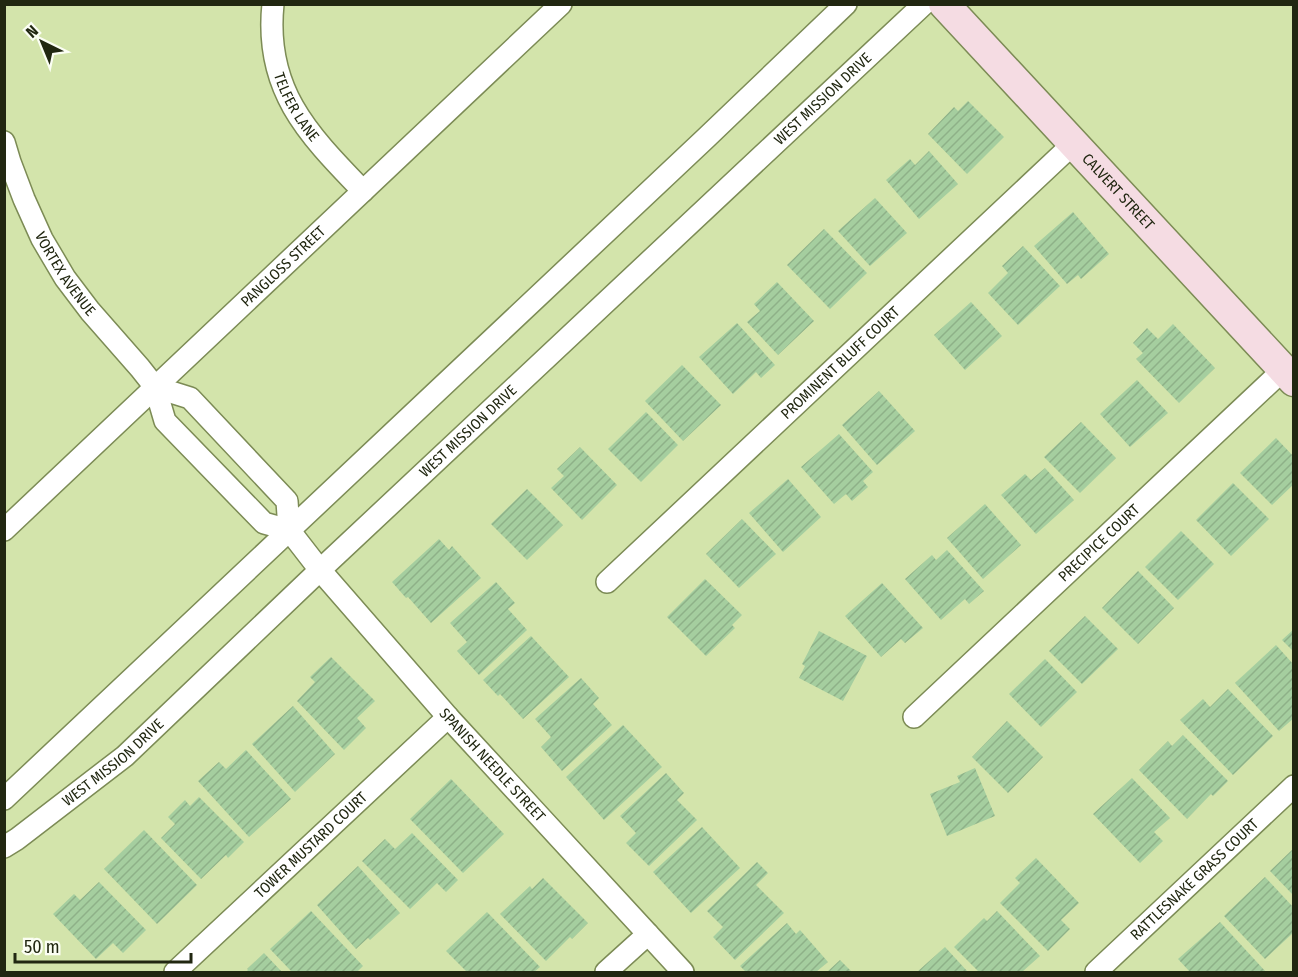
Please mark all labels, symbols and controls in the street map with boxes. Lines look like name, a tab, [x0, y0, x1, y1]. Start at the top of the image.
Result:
north arrow	[12, 12, 72, 72]
text: N	[22, 21, 42, 42]
street label: WEST MISSION DRIVE	[770, 49, 875, 149]
street label: TELFER LANE	[270, 70, 323, 145]
street label: CALVERT STREET	[1078, 150, 1158, 233]
street label: PANGLOSS STREET	[237, 222, 329, 310]
street label: VORTEX AVENUE	[31, 229, 99, 320]
street label: PROMINENT BLUFF COURT	[777, 303, 903, 423]
street label: WEST MISSION DRIVE	[416, 381, 521, 481]
street label: PRECIPICE COURT	[1055, 500, 1143, 585]
street label: SPANISH NEEDLE STREET	[435, 705, 549, 825]
street label: WEST MISSION DRIVE	[59, 715, 167, 810]
street label: TOWER MUSTARD COURT	[251, 788, 371, 902]
street label: RATTLESNAKE GRASS COURT	[1127, 815, 1262, 944]
scale bar	[15, 926, 190, 964]
text: 50 m	[24, 936, 60, 958]

